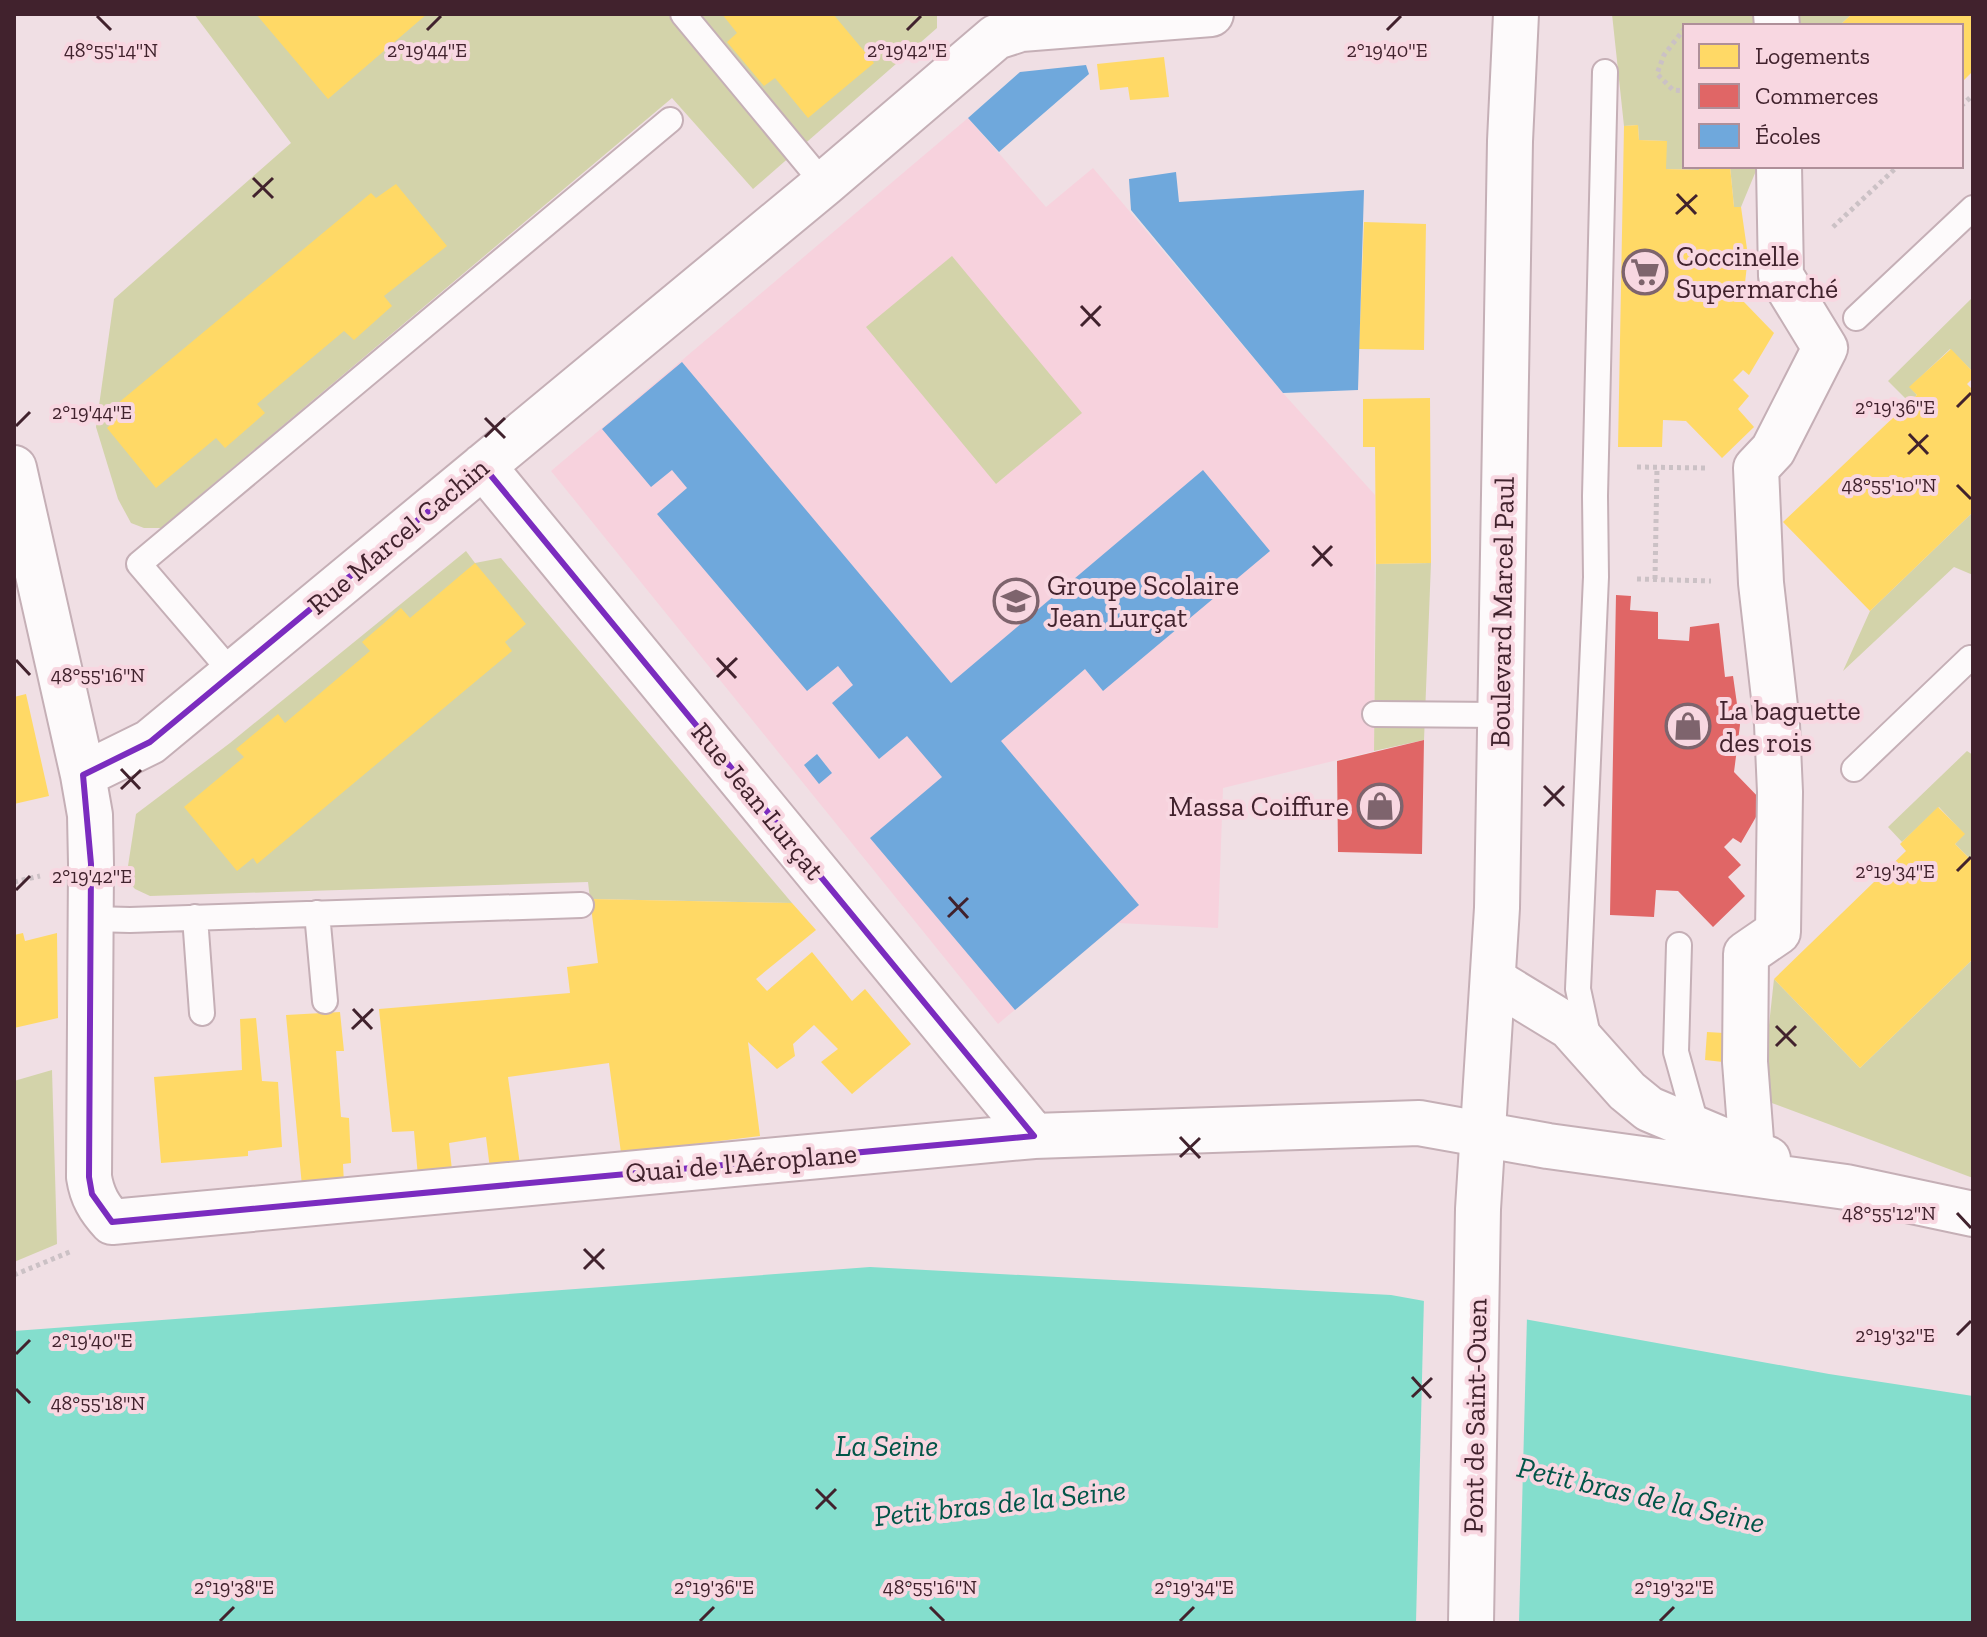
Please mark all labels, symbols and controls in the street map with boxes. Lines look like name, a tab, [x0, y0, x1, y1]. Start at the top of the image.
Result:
legend	[1683, 24, 1963, 168]
text: 48°55'14"N	[64, 38, 158, 62]
text: 2°19'44"E	[387, 38, 467, 62]
text: 2°19'42"E	[867, 38, 947, 62]
text: 2°19'40"E	[1346, 38, 1428, 62]
text: Logements	[1755, 41, 1870, 70]
text: Commerces	[1755, 81, 1878, 110]
text: Écoles	[1755, 121, 1821, 150]
place label: Coccinelle Supermarché	[1676, 240, 1838, 305]
supermarket icon: Coccinelle Supermarché	[1621, 248, 1669, 296]
text: 2°19'36"E	[1855, 395, 1935, 419]
text: 2°19'44"E	[52, 400, 132, 424]
street label: Rue Marcel Cachin	[301, 451, 495, 621]
text: 48°55'10"N	[1841, 473, 1937, 497]
street label: Boulevard Marcel Paul	[1483, 476, 1521, 748]
place label: Groupe Scolaire Jean Lurçat	[1047, 569, 1239, 634]
school or university icon: Groupe Scolaire Jean Lurçat	[992, 577, 1040, 625]
text: 48°55'16"N	[51, 663, 145, 687]
place label: La baguette des rois	[1719, 694, 1861, 759]
shop icon: La baguette des rois	[1664, 702, 1712, 750]
street label: Rue Jean Lurçat	[685, 716, 832, 887]
shop icon: Massa Coiffure	[1356, 782, 1404, 830]
place label: Massa Coiffure	[1169, 790, 1349, 823]
text: 2°19'34"E	[1855, 859, 1935, 883]
text: 2°19'42"E	[52, 864, 132, 888]
street label: Quai de l'Aéroplane	[624, 1136, 858, 1190]
text: 48°55'12"N	[1842, 1201, 1936, 1225]
street label: Pont de Saint-Ouen	[1456, 1298, 1494, 1534]
text: 2°19'32"E	[1855, 1323, 1935, 1347]
text: 2°19'40"E	[51, 1328, 133, 1352]
text: 48°55'18"N	[51, 1391, 145, 1415]
water label: La Seine	[836, 1428, 938, 1464]
water label: Petit bras de la Seine	[1514, 1449, 1768, 1541]
water label: Petit bras de la Seine	[872, 1472, 1128, 1534]
text: 2°19'38"E	[194, 1575, 274, 1599]
text: 2°19'36"E	[674, 1575, 754, 1599]
text: 48°55'16"N	[883, 1575, 977, 1599]
text: 2°19'34"E	[1154, 1575, 1234, 1599]
text: 2°19'32"E	[1634, 1575, 1714, 1599]

